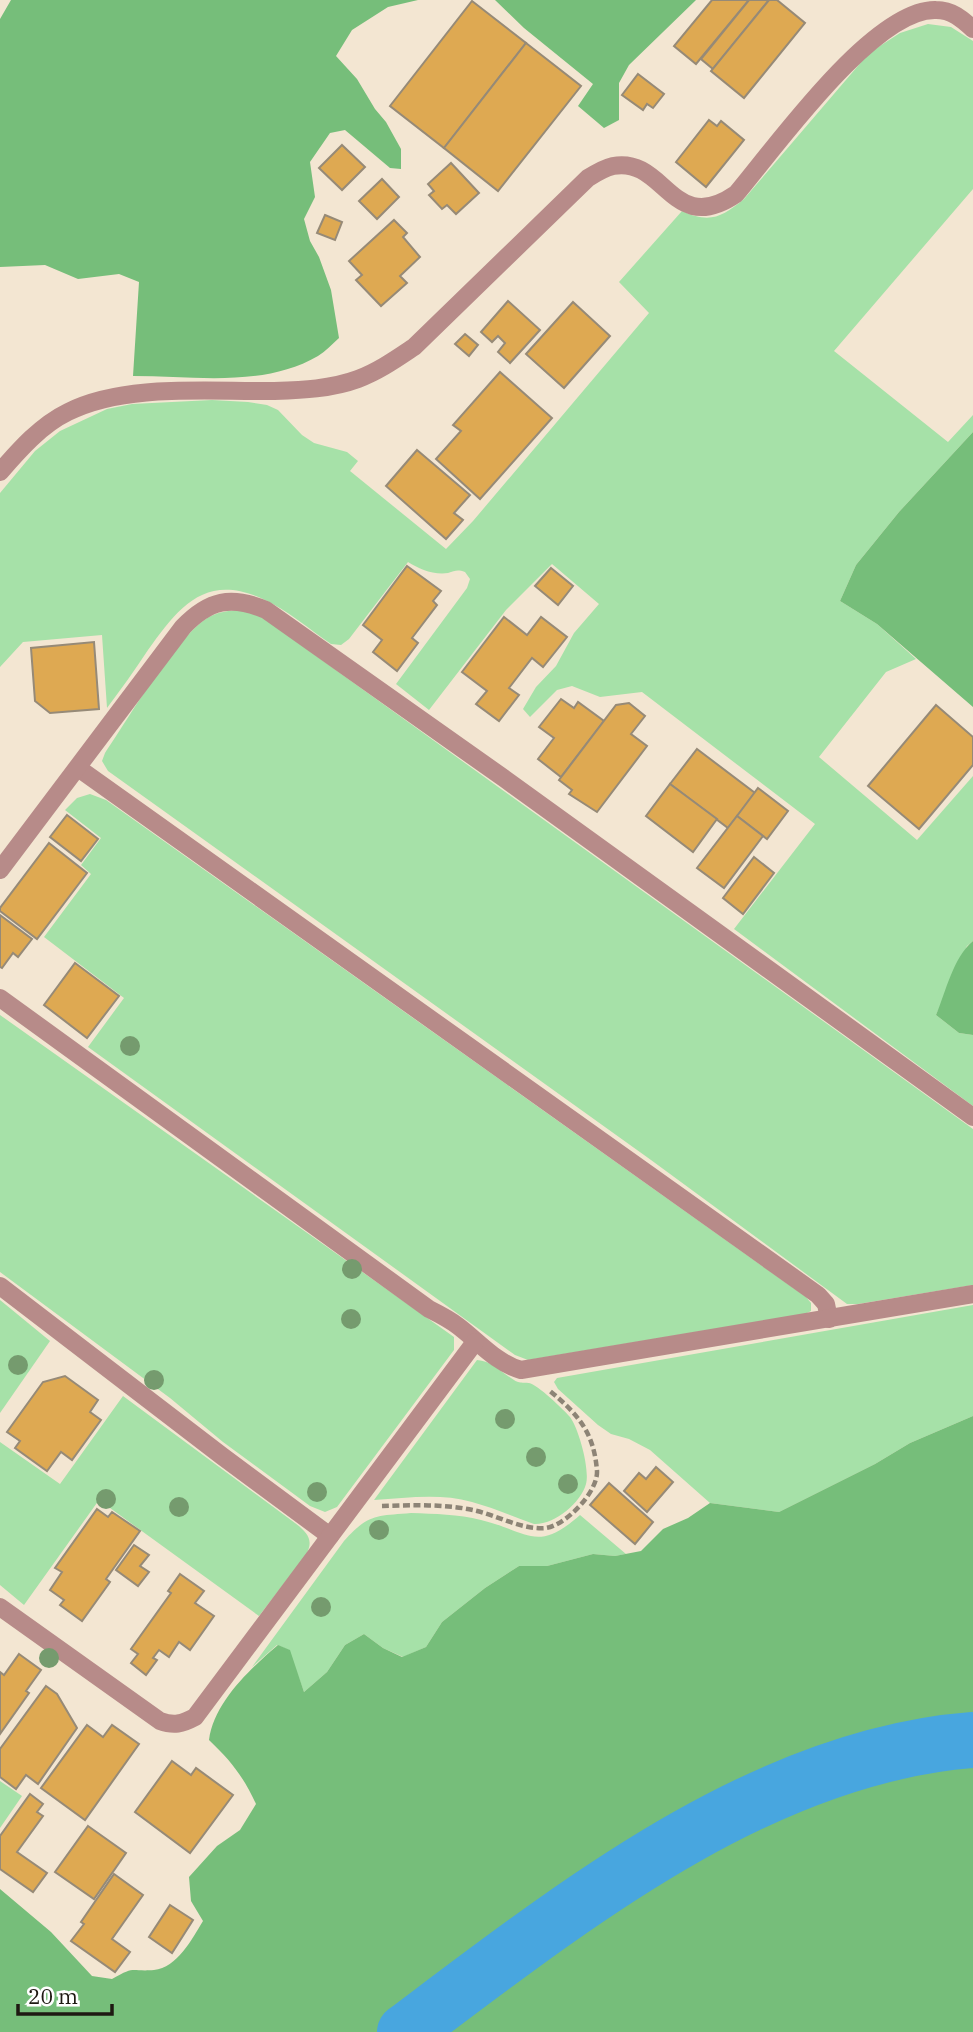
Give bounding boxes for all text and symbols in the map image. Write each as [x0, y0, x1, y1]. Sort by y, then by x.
scale bar [18, 1972, 112, 2016]
text: 20 m [28, 1982, 78, 2010]

